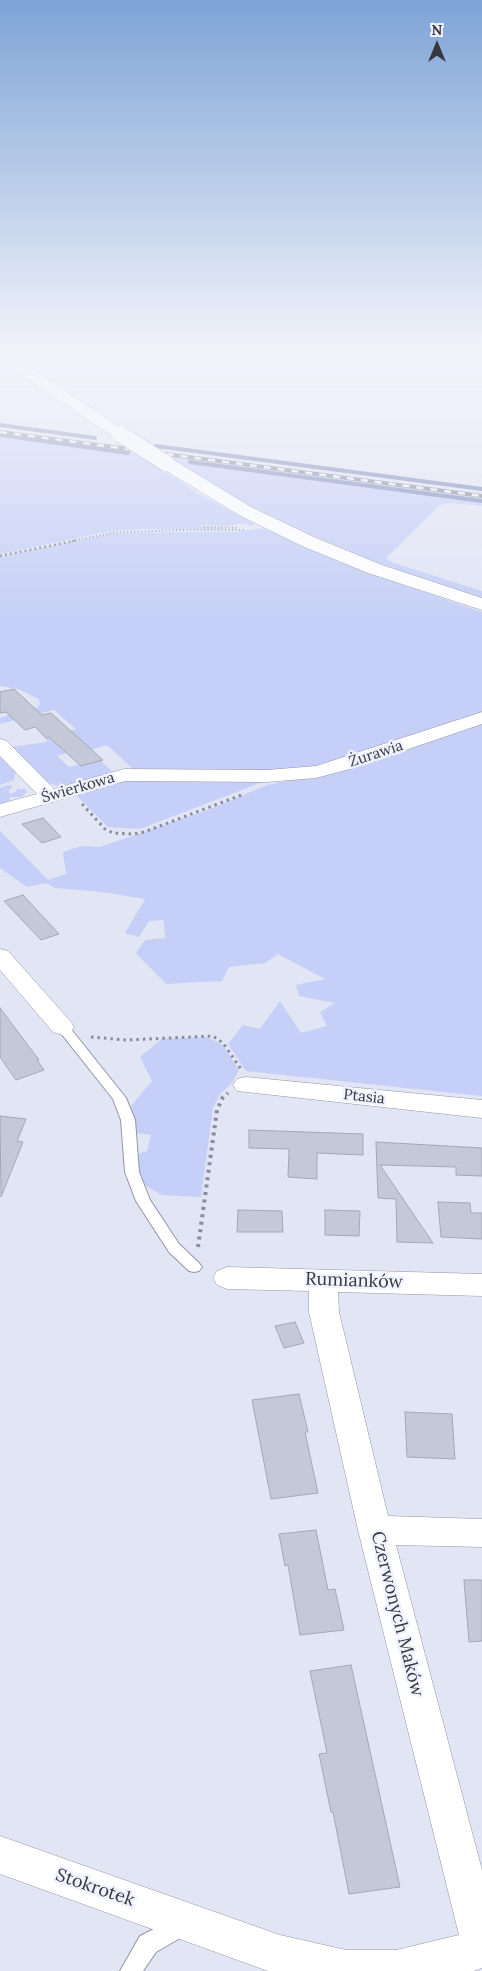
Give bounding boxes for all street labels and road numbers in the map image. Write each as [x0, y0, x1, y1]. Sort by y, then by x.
street label: Żurawia [347, 737, 405, 771]
street label: Świerkowa [39, 769, 117, 807]
street label: Ptasia [342, 1086, 386, 1108]
street label: Rumianków [305, 1269, 403, 1293]
street label: Czerwonych Maków [366, 1529, 428, 1699]
street label: Stokrotek [53, 1864, 137, 1912]

